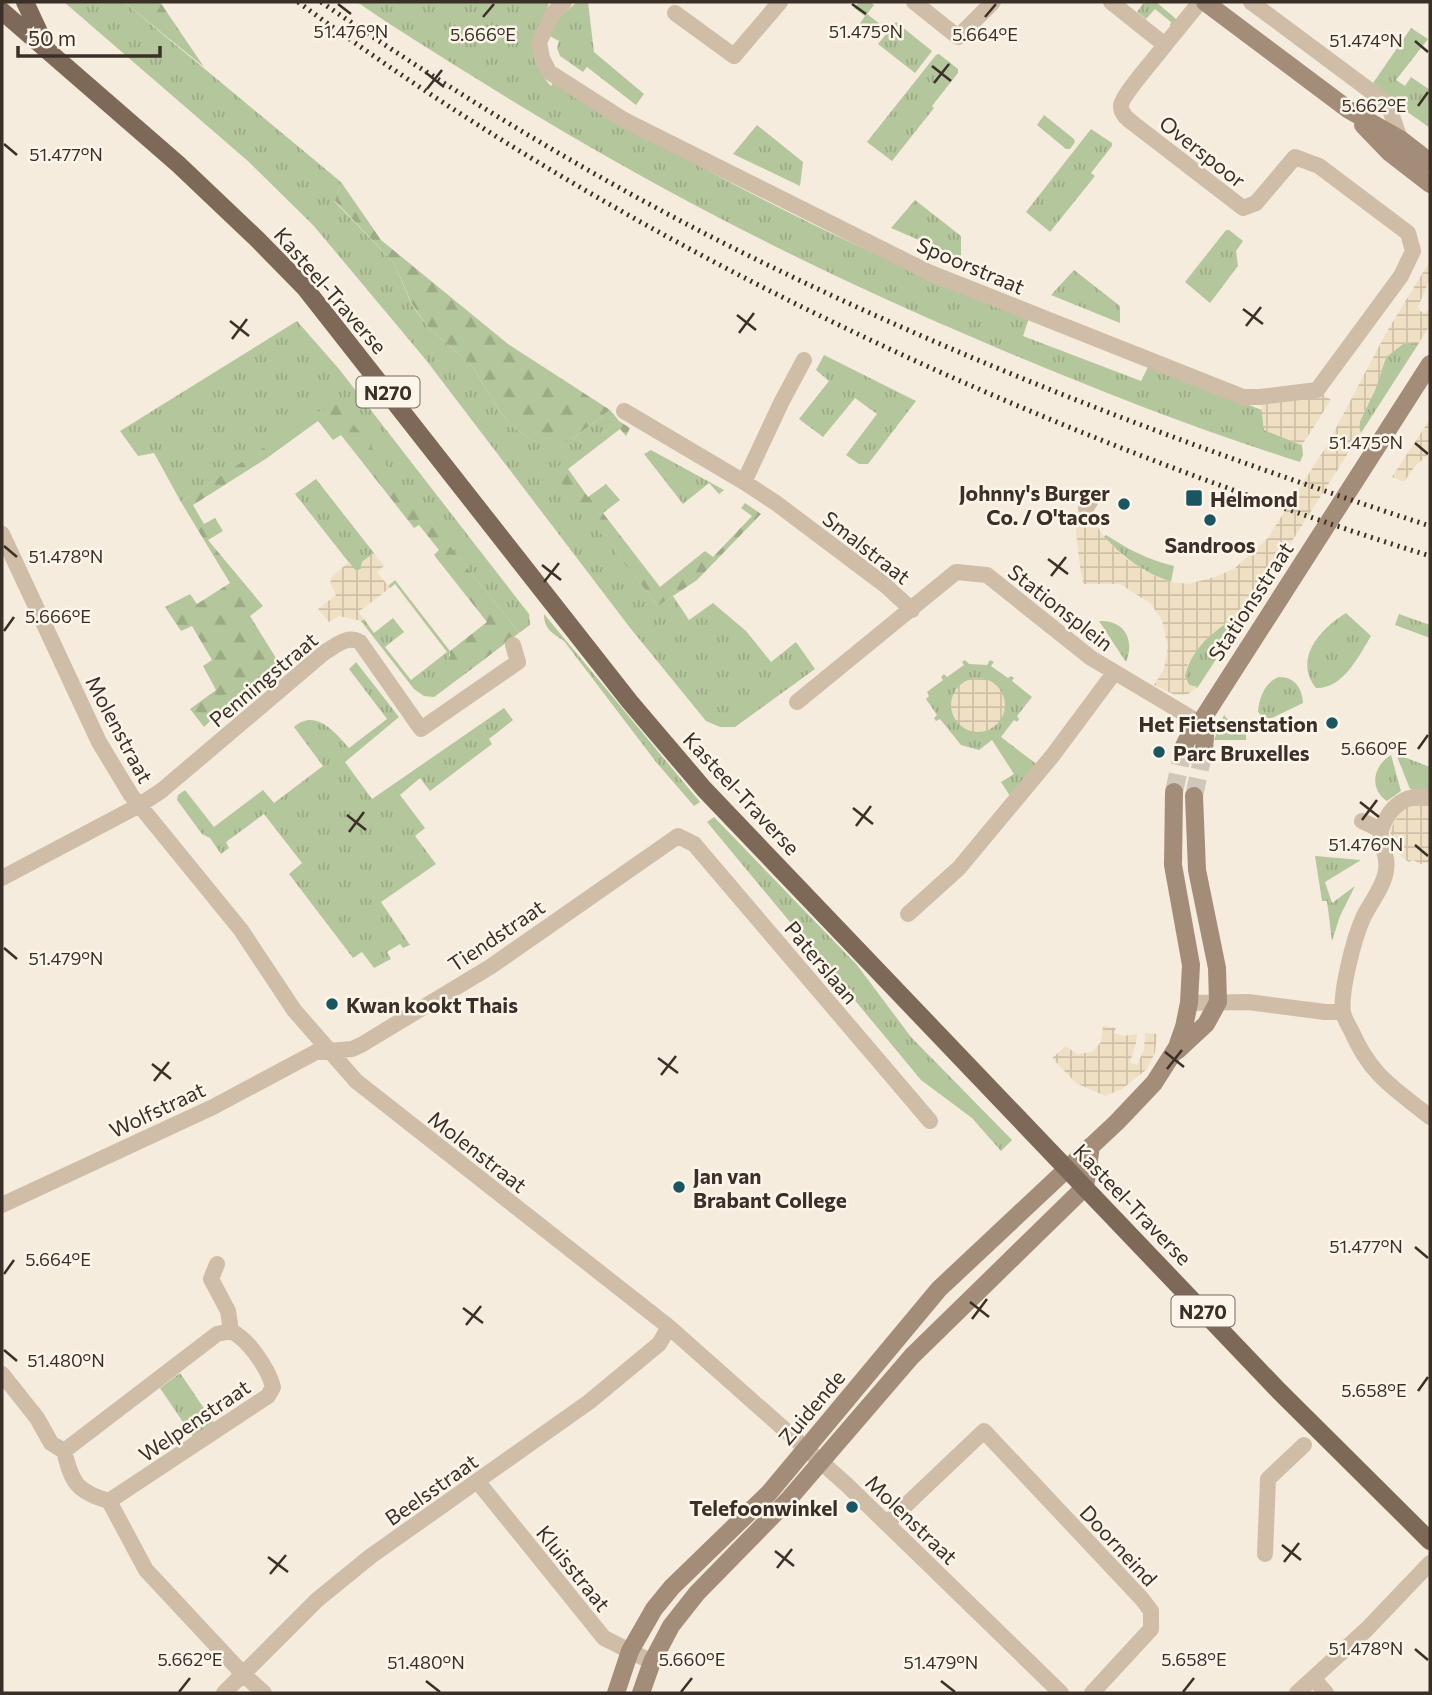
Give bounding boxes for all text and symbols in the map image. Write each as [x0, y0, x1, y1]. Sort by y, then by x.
scale bar [18, 14, 159, 58]
text: 51.476°N [314, 20, 388, 42]
text: 51.475°N [829, 20, 903, 42]
text: 5.666°E [450, 23, 516, 45]
text: 5.664°E [952, 23, 1018, 45]
text: 50 m [28, 25, 76, 50]
text: 51.474°N [1329, 29, 1403, 51]
text: 5.662°E [1341, 94, 1407, 116]
street label: Overspoor [1155, 110, 1251, 192]
text: 51.477°N [29, 143, 103, 165]
street label: Kasteel-Traverse [269, 222, 393, 358]
street label: Spoorstraat [913, 231, 1029, 299]
road number: N270 [356, 376, 420, 408]
text: 51.475°N [1329, 431, 1403, 453]
place label: Johnny's Burger Co. / O'tacos [959, 480, 1110, 529]
place label: Helmond [1210, 486, 1298, 511]
marker: Helmond [1184, 488, 1204, 508]
marker: Johnny's Burger Co. / O'tacos [1116, 496, 1132, 512]
street label: Smalstraat [818, 505, 916, 589]
marker: Sandroos [1202, 512, 1218, 528]
place label: Sandroos [1164, 532, 1256, 557]
street label: Stationsstraat [1202, 537, 1298, 665]
text: 51.478°N [29, 545, 103, 567]
street label: Stationsplein [1004, 558, 1118, 656]
text: 5.666°E [25, 605, 91, 627]
street label: Penningstraat [204, 626, 322, 732]
street label: Molenstraat [81, 671, 159, 787]
place label: Het Fietsenstation [1139, 711, 1318, 736]
marker: Het Fietsenstation [1324, 715, 1340, 731]
street label: Kasteel-Traverse [679, 726, 805, 860]
text: 5.660°E [1341, 737, 1407, 759]
place label: Parc Bruxelles [1173, 740, 1310, 765]
marker: Parc Bruxelles [1151, 744, 1167, 760]
text: 51.476°N [1329, 833, 1403, 855]
street label: Tiendstraat [443, 894, 549, 976]
street label: Paterslaan [780, 915, 864, 1009]
text: 51.479°N [29, 947, 103, 969]
place label: Kwan kookt Thais [346, 992, 518, 1017]
marker: Kwan kookt Thais [324, 996, 340, 1012]
street label: Wolfstraat [105, 1076, 209, 1142]
street label: Molenstraat [424, 1105, 532, 1197]
street label: Kasteel-Traverse [1069, 1138, 1197, 1270]
place label: Jan van Brabant College [693, 1163, 847, 1212]
marker: Jan van Brabant College [671, 1179, 687, 1195]
text: 51.477°N [1329, 1235, 1403, 1257]
text: 5.664°E [25, 1248, 91, 1270]
road number: N270 [1172, 1296, 1234, 1326]
text: 51.480°N [27, 1349, 105, 1371]
street label: Zuidende [773, 1365, 849, 1449]
street label: Welpenstraat [134, 1374, 254, 1466]
text: 5.658°E [1341, 1379, 1407, 1401]
street label: Beelsstraat [380, 1448, 482, 1530]
street label: Molenstraat [861, 1469, 963, 1569]
place label: Telefoonwinkel [689, 1495, 838, 1520]
marker: Telefoonwinkel [844, 1499, 860, 1515]
street label: Doorneind [1075, 1499, 1163, 1591]
street label: Kluisstraat [532, 1520, 616, 1616]
text: 51.478°N [1329, 1637, 1403, 1659]
text: 5.662°E [157, 1648, 223, 1670]
text: 5.660°E [659, 1648, 725, 1670]
text: 5.658°E [1161, 1648, 1227, 1670]
text: 51.480°N [387, 1651, 465, 1673]
text: 51.479°N [904, 1651, 978, 1673]

